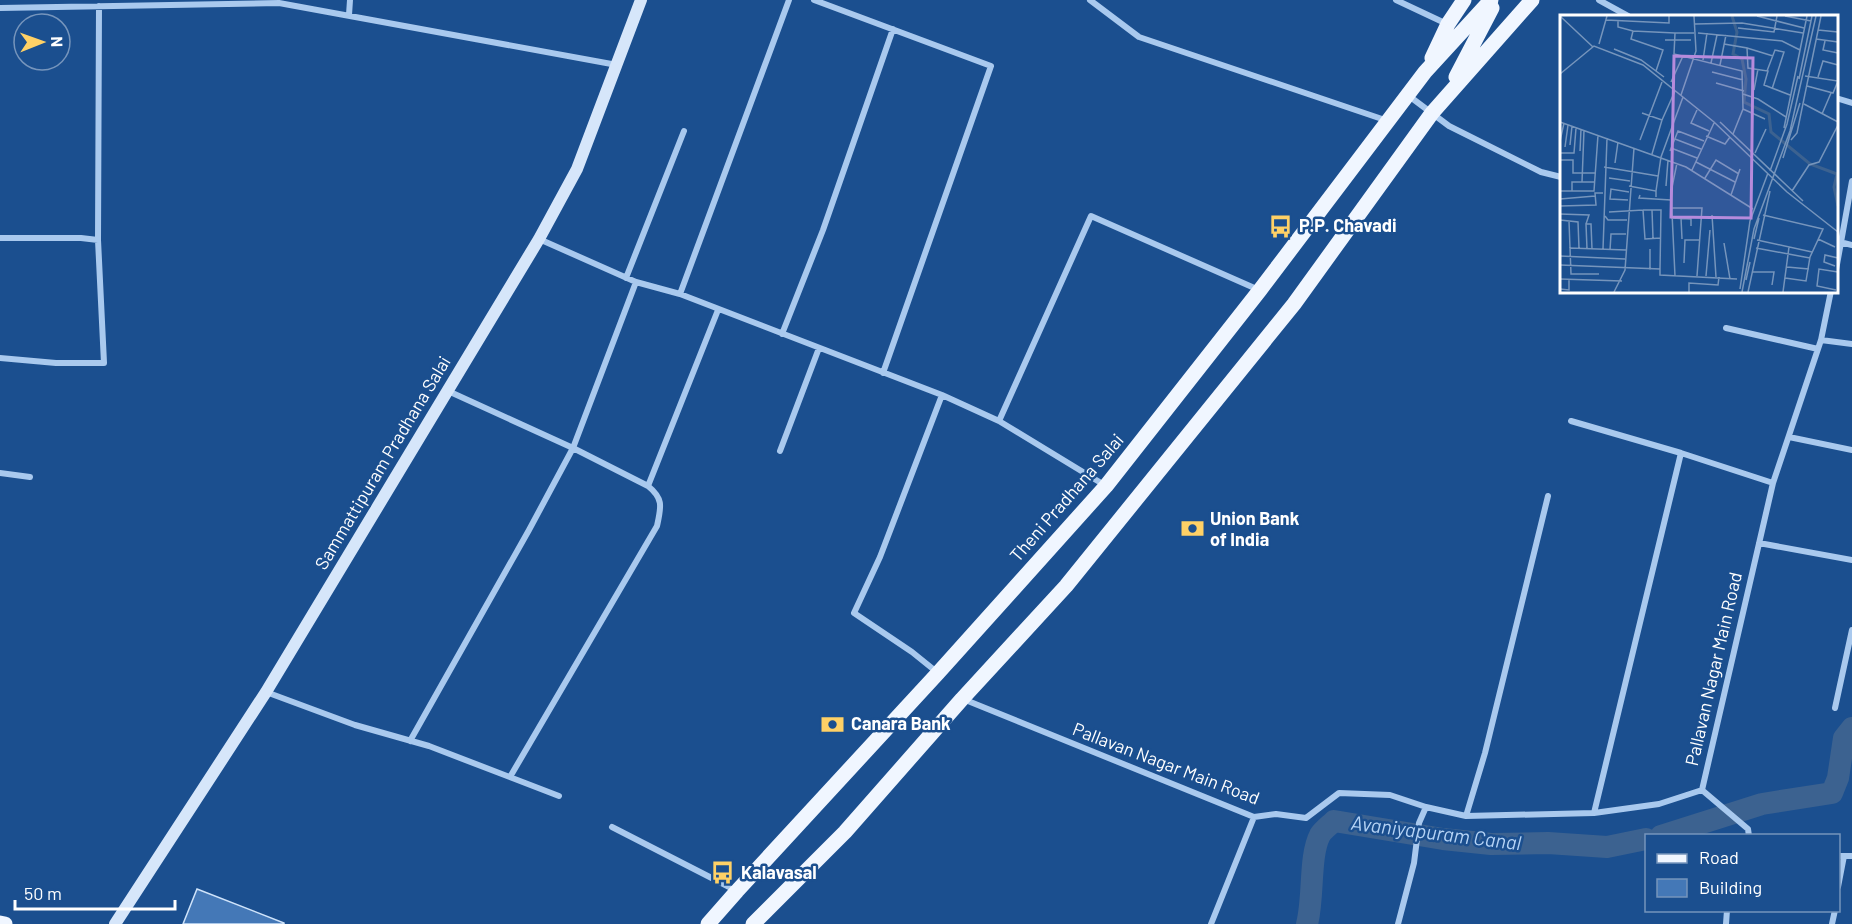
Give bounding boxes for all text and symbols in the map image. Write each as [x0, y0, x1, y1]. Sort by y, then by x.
north arrow [12, 12, 72, 72]
inset map [1560, 15, 1837, 292]
text: N [48, 36, 67, 47]
bus stop icon: P.P. Chavadi [1268, 213, 1294, 239]
place label: P.P. Chavadi [1299, 214, 1397, 236]
street label: Sammattipuram Pradhana Salai [310, 352, 455, 573]
street label: Theni Pradhana Salai [1005, 429, 1128, 566]
place label: Union Bank of India [1210, 507, 1300, 550]
bank icon: Union Bank of India [1179, 516, 1205, 542]
street label: Pallavan Nagar Main Road [1680, 570, 1746, 768]
bank icon: Canara Bank [820, 711, 846, 737]
place label: Canara Bank [851, 712, 951, 734]
street label: Pallavan Nagar Main Road [1070, 717, 1263, 809]
water label: Avaniyapuram Canal [1350, 810, 1523, 854]
legend [1645, 834, 1840, 912]
text: Road [1699, 846, 1739, 868]
bus stop icon: Kalavasal [710, 860, 736, 886]
place label: Kalavasal [741, 861, 817, 883]
scale bar [15, 873, 176, 911]
text: Building [1699, 876, 1762, 898]
text: 50 m [24, 882, 62, 904]

